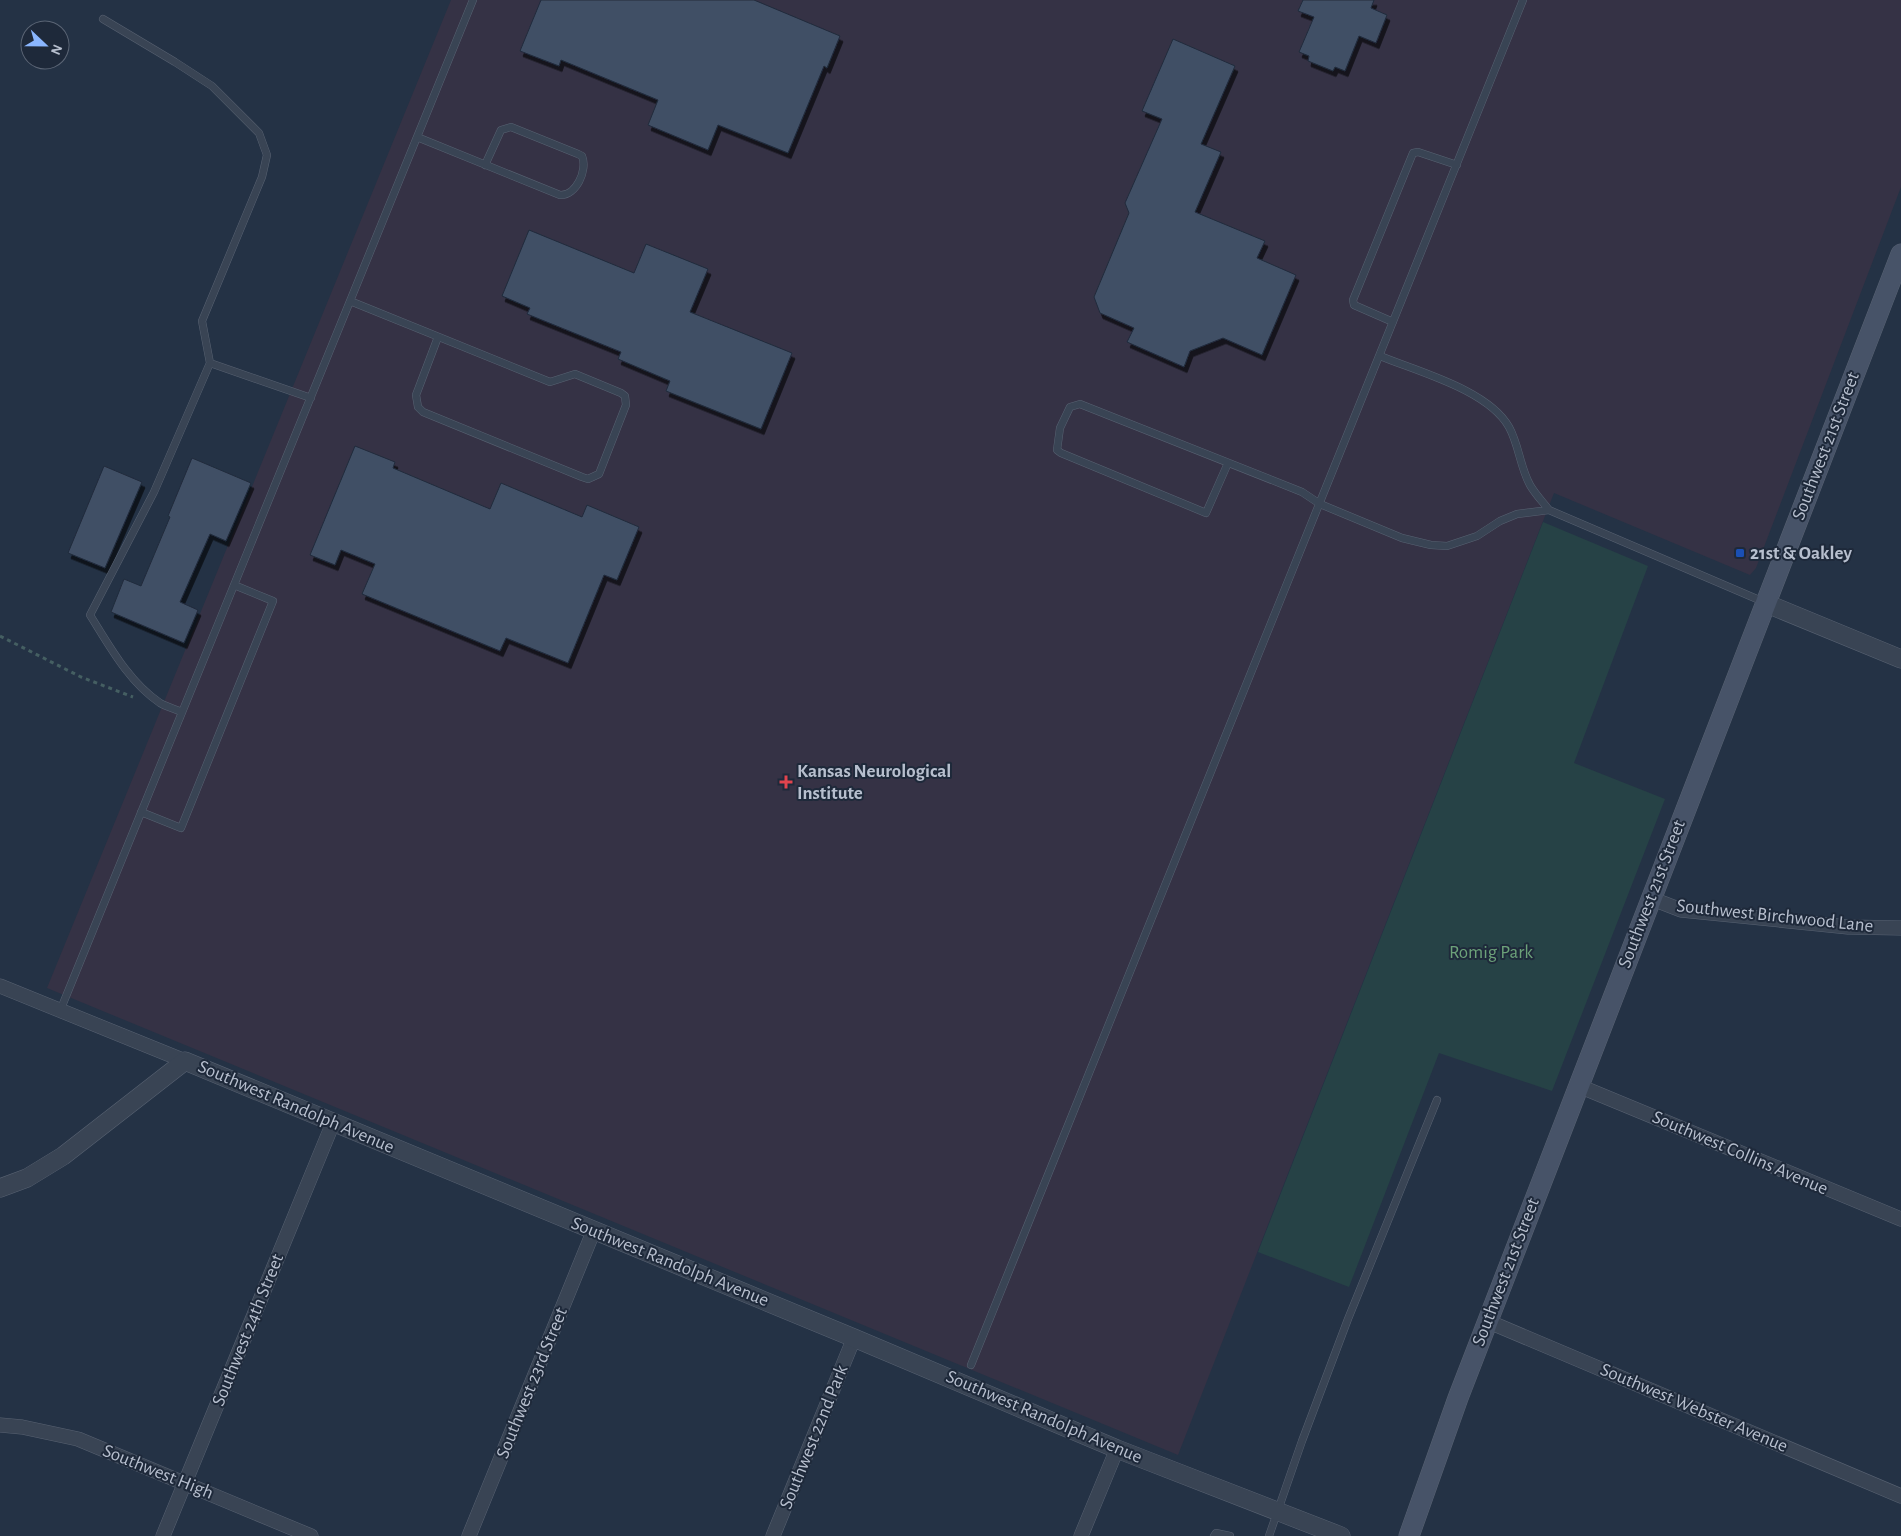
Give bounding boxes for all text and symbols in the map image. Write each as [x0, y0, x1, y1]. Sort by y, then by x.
north arrow [20, 20, 70, 70]
text: N [48, 42, 64, 57]
street label: Southwest 21st Street [1789, 369, 1863, 523]
place label: 21st & Oakley [1750, 544, 1852, 563]
marker: 21st & Oakley [1734, 547, 1746, 559]
place label: Kansas Neurological Institute [797, 762, 951, 803]
marker: Kansas Neurological Institute [779, 775, 793, 789]
street label: Southwest 21st Street [1615, 817, 1689, 971]
street label: Southwest Birchwood Lane [1676, 896, 1874, 936]
park label: Romig Park [1449, 943, 1533, 962]
street label: Southwest Randolph Avenue [195, 1057, 397, 1157]
street label: Southwest Collins Avenue [1649, 1107, 1831, 1199]
street label: Southwest 21st Street [1469, 1195, 1543, 1349]
street label: Southwest Randolph Avenue [569, 1214, 771, 1310]
street label: Southwest 24th Street [209, 1251, 287, 1409]
street label: Southwest 23rd Street [493, 1305, 571, 1461]
street label: Southwest Webster Avenue [1597, 1360, 1791, 1456]
street label: Southwest 22nd Park [776, 1362, 852, 1512]
street label: Southwest Randolph Avenue [943, 1367, 1145, 1467]
street label: Southwest High [100, 1441, 216, 1503]

